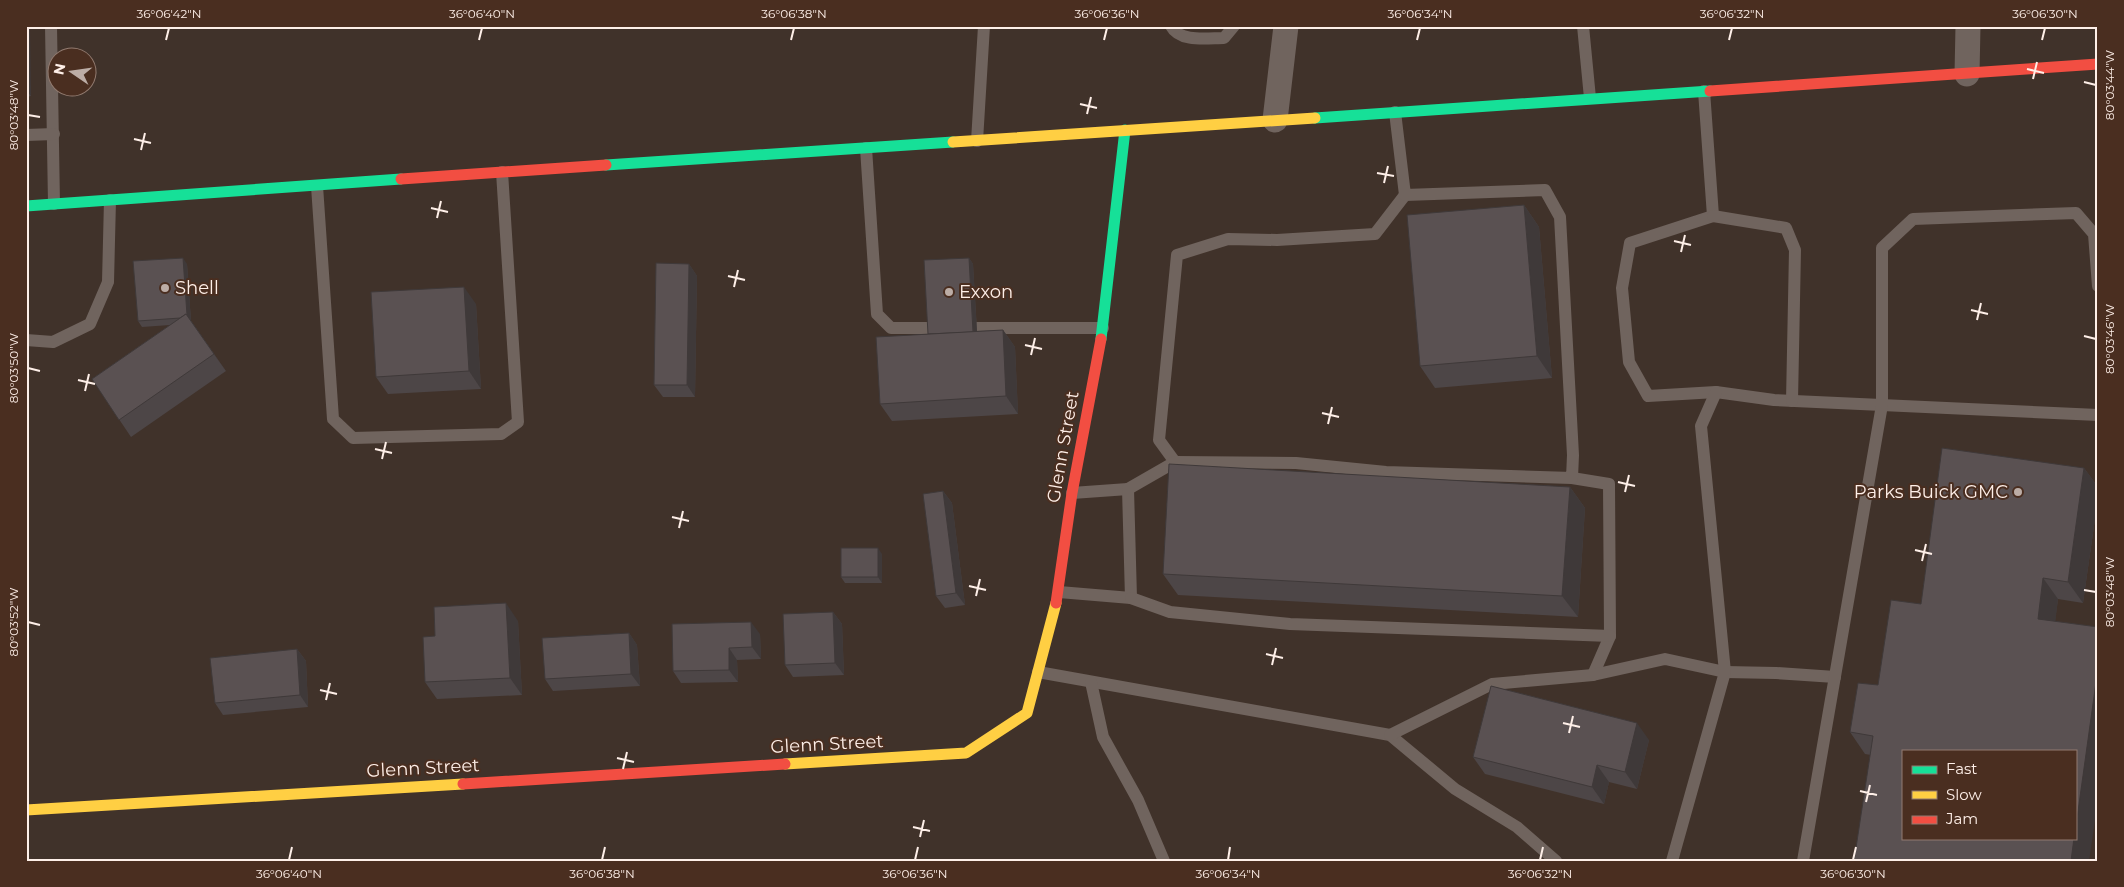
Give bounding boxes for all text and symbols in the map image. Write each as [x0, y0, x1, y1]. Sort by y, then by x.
text: 36°06'42"N [137, 6, 201, 21]
text: 36°06'40"N [449, 6, 515, 21]
text: 36°06'38"N [761, 6, 827, 21]
text: 36°06'36"N [1075, 6, 1139, 21]
text: 36°06'34"N [1387, 6, 1453, 21]
text: 36°06'32"N [1700, 6, 1764, 21]
text: 36°06'30"N [2012, 6, 2078, 21]
north arrow [48, 48, 98, 98]
text: 80°03'44"W [2102, 50, 2117, 120]
text: N [49, 62, 69, 77]
text: 80°03'48"W [6, 80, 21, 150]
place label: Shell [175, 277, 219, 299]
place label: Exxon [959, 281, 1013, 303]
marker: Shell [159, 282, 171, 294]
marker: Exxon [943, 286, 955, 298]
text: 80°03'46"W [2102, 304, 2117, 374]
text: 80°03'50"W [6, 333, 21, 403]
street label: Glenn Street [1042, 389, 1084, 505]
place label: Parks Buick GMC [1854, 481, 2008, 503]
marker: Parks Buick GMC [2012, 486, 2024, 498]
text: 80°03'48"W [2102, 557, 2117, 627]
text: 80°03'52"W [6, 587, 21, 657]
street label: Glenn Street [770, 730, 884, 758]
legend [1902, 750, 2076, 840]
street label: Glenn Street [366, 754, 480, 782]
text: Fast [1946, 759, 1977, 778]
text: Slow [1946, 785, 1982, 804]
text: Jam [1945, 809, 1978, 828]
text: 36°06'40"N [256, 866, 322, 881]
text: 36°06'38"N [569, 866, 635, 881]
text: 36°06'36"N [883, 866, 947, 881]
text: 36°06'34"N [1195, 866, 1261, 881]
text: 36°06'32"N [1508, 866, 1572, 881]
text: 36°06'30"N [1820, 866, 1886, 881]

